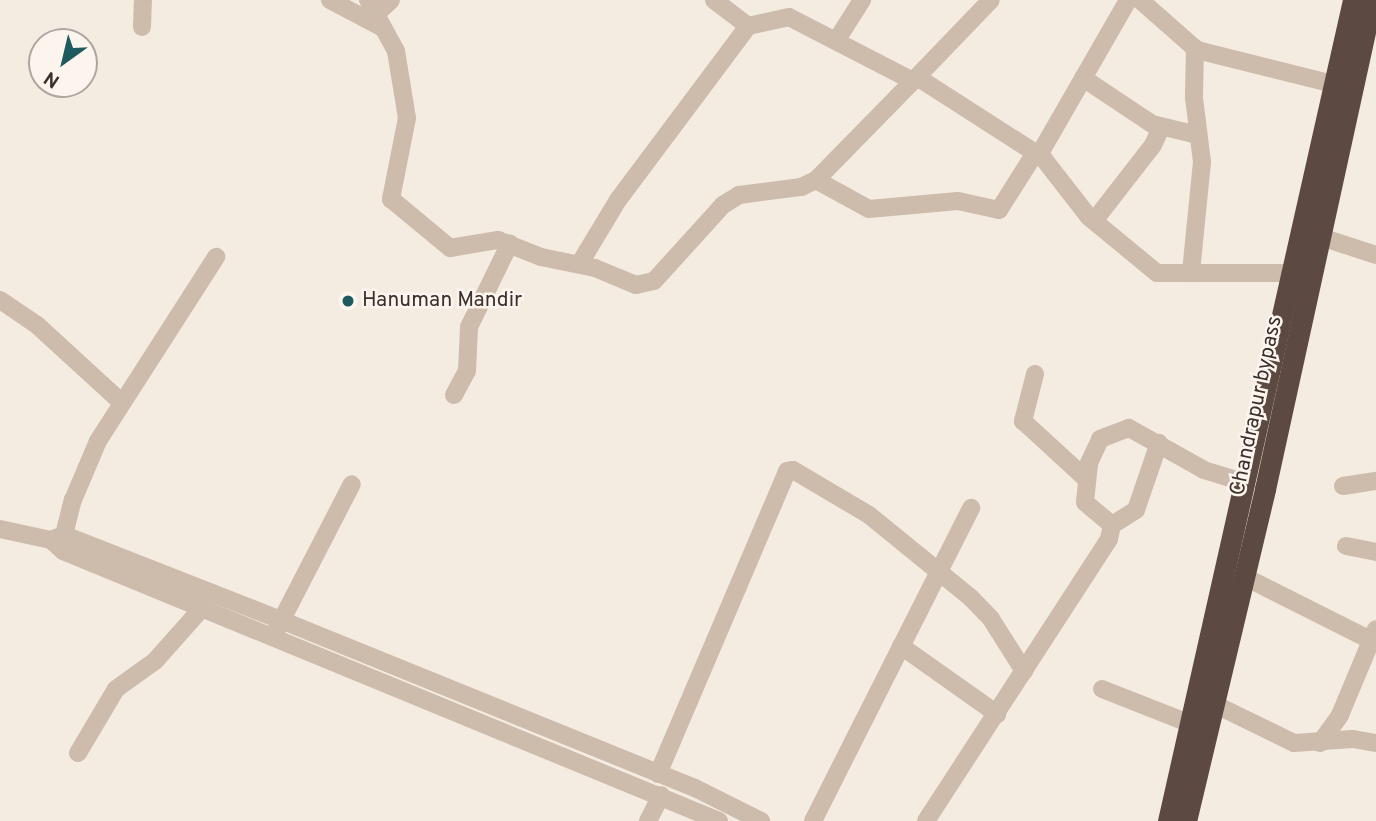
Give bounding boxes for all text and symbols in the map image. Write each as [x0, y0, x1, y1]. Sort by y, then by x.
north arrow [28, 28, 98, 98]
text: N [40, 65, 65, 93]
place label: Hanuman Mandir [362, 288, 522, 314]
marker: Hanuman Mandir [340, 293, 356, 309]
street label: Chandrapur bypass [1226, 314, 1288, 498]

